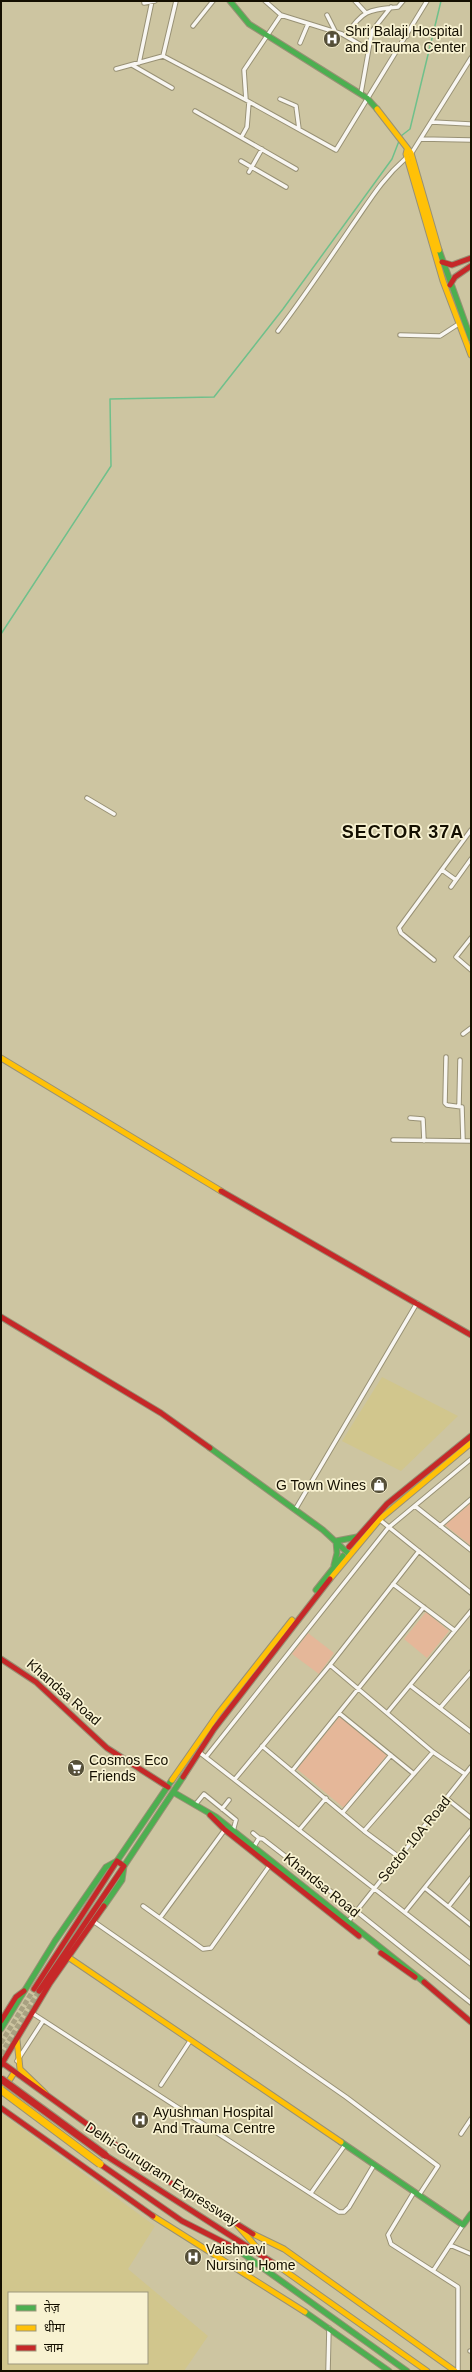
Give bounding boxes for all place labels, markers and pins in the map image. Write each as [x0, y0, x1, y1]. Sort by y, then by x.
place label: Shri Balaji Hospital and Trauma Center [345, 23, 466, 55]
hospital icon: Shri Balaji Hospital and Trauma Center [322, 29, 342, 49]
shop icon: G Town Wines [369, 1475, 389, 1495]
place label: G Town Wines [276, 1477, 366, 1493]
place label: Cosmos Eco Friends [89, 1752, 169, 1784]
supermarket icon: Cosmos Eco Friends [66, 1758, 86, 1778]
place label: Ayushman Hospital And Trauma Centre [153, 2104, 275, 2136]
hospital icon: Ayushman Hospital And Trauma Centre [130, 2110, 150, 2130]
place label: Vaishnavi Nursing Home [206, 2241, 296, 2273]
hospital icon: Vaishnavi Nursing Home [183, 2247, 203, 2267]

